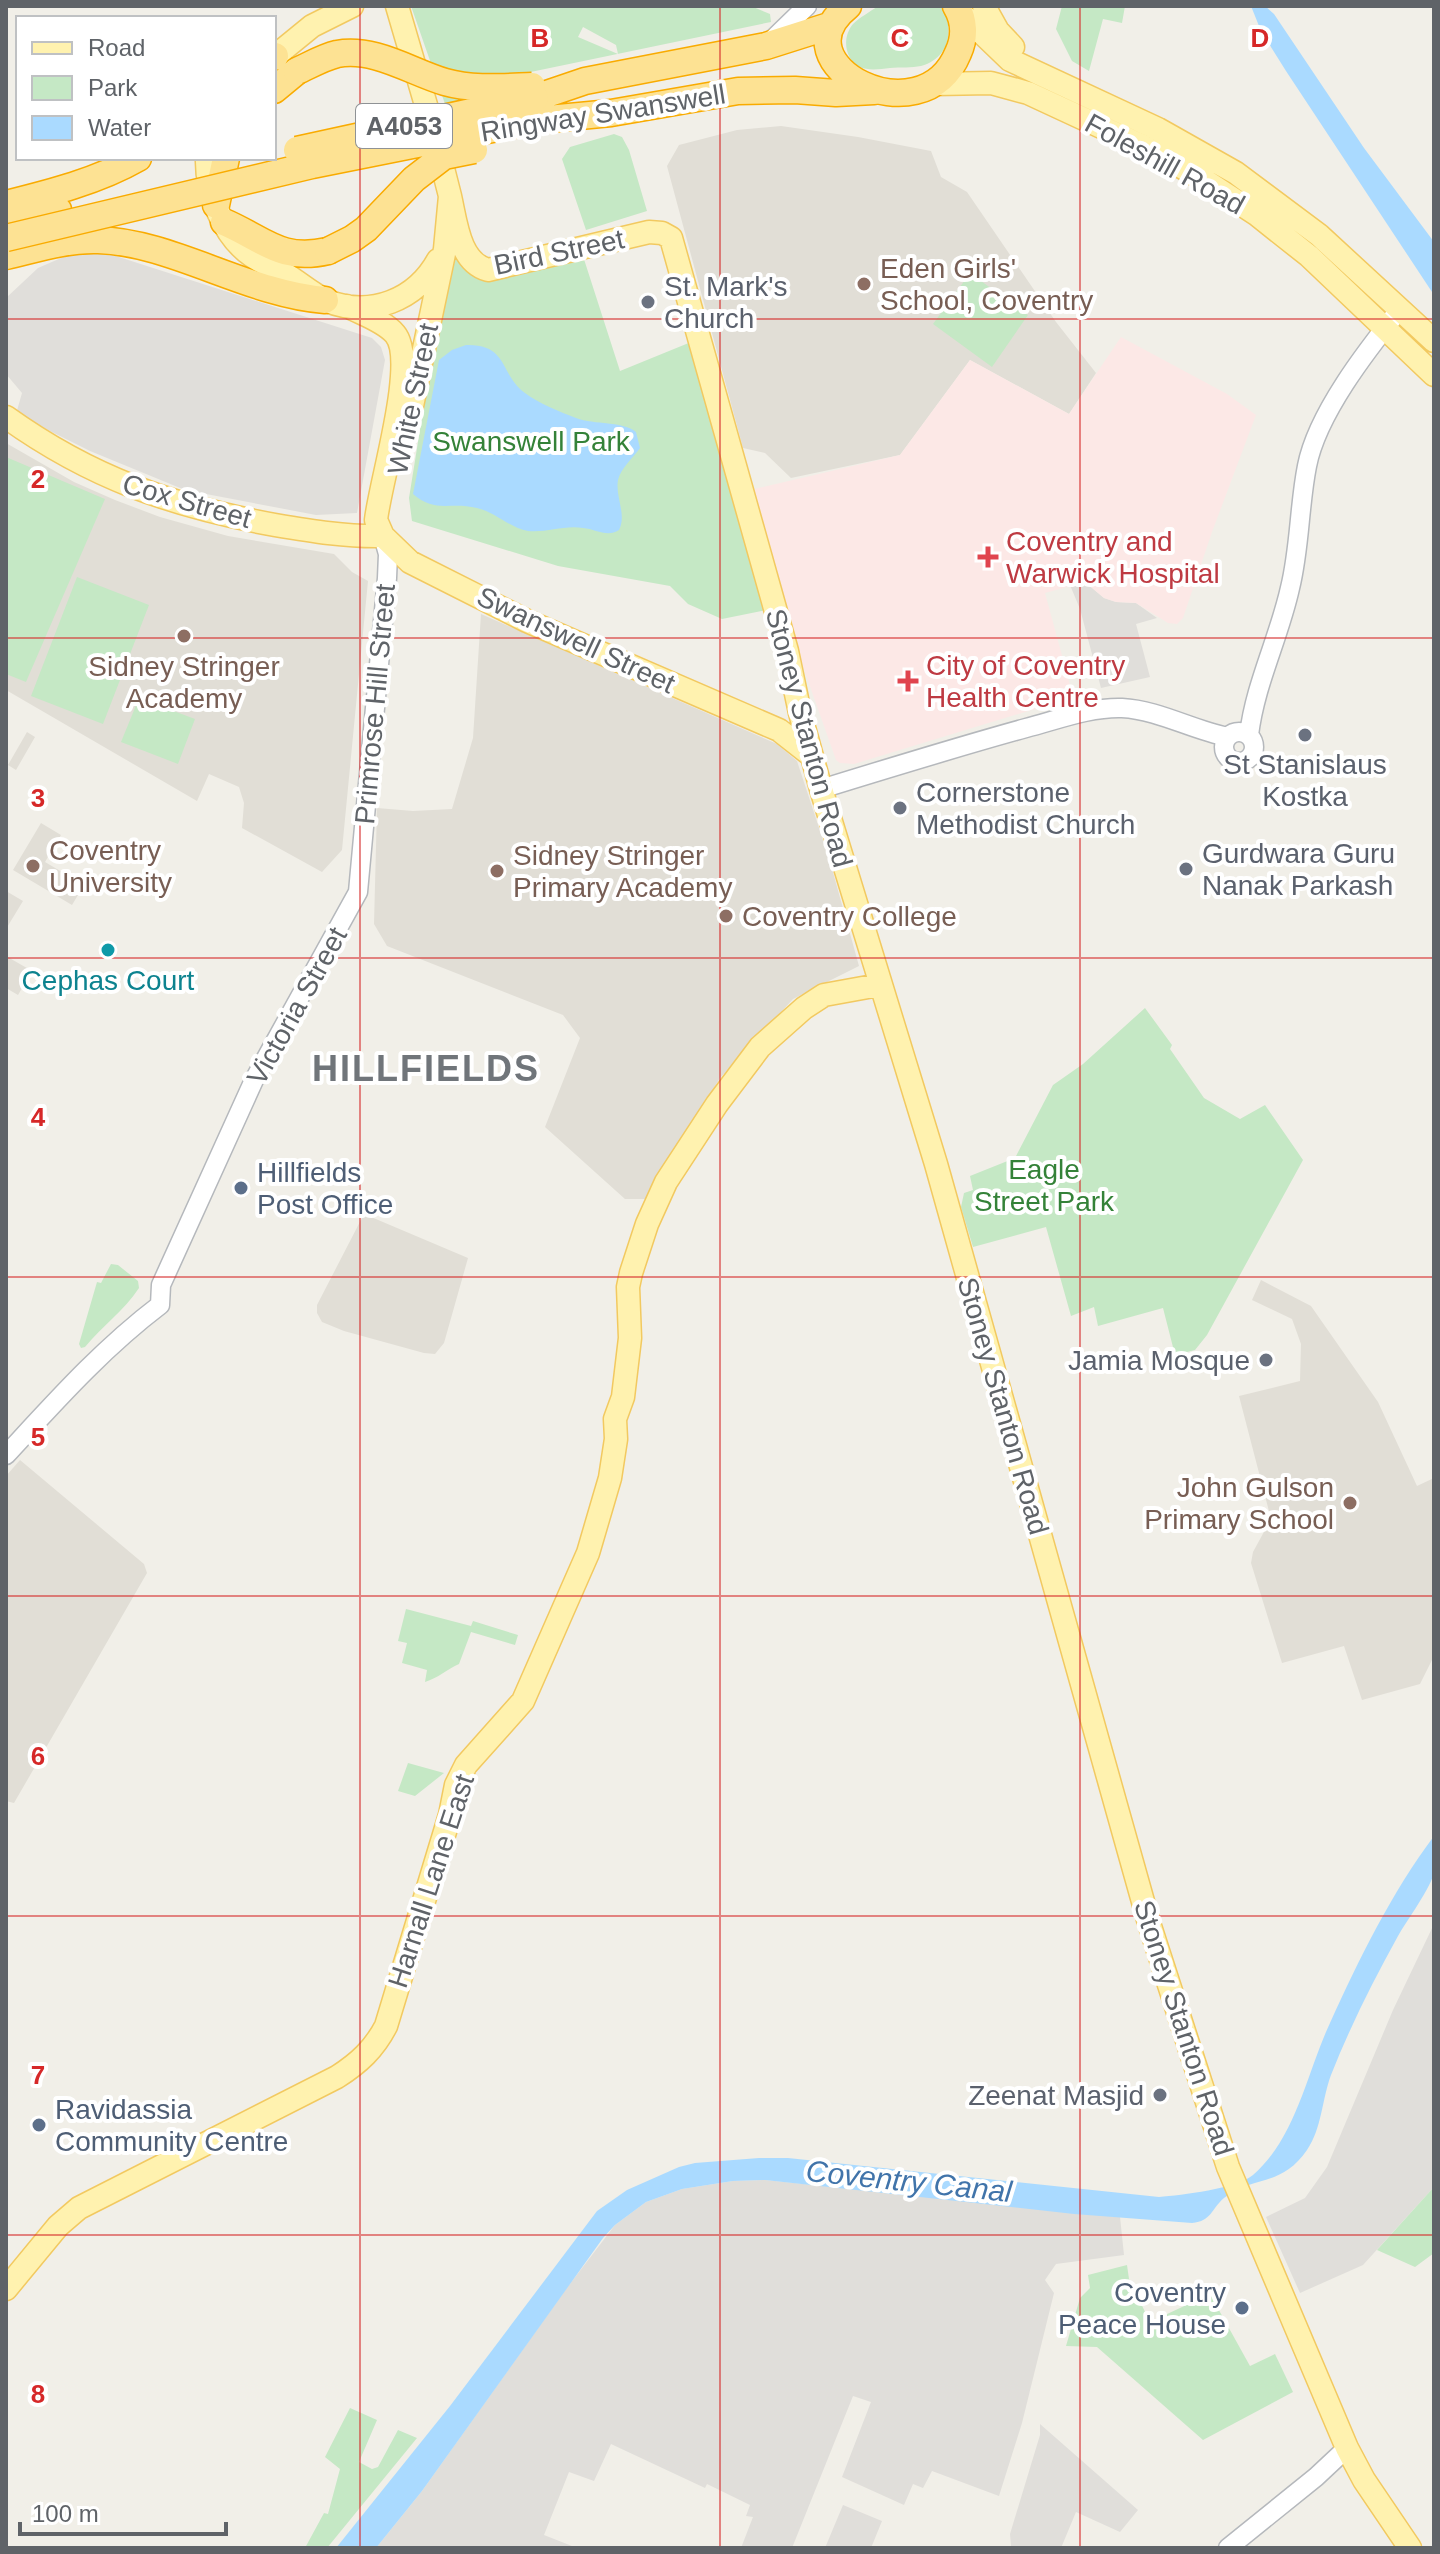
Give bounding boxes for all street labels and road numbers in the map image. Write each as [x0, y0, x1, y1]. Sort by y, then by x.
street label: Ringway Swanswell [478, 78, 728, 148]
road number: A4053 [356, 104, 452, 148]
street label: Foleshill Road [1080, 107, 1250, 221]
street label: Bird Street [491, 223, 627, 281]
street label: White Street [382, 320, 444, 478]
street label: Cox Street [119, 468, 255, 534]
street label: Swanswell Street [472, 581, 680, 700]
street label: Primrose Hill Street [349, 582, 401, 825]
street label: Stoney Stanton Road [760, 605, 858, 871]
street label: Victoria Street [241, 922, 353, 1090]
street label: Stoney Stanton Road [951, 1274, 1055, 1538]
street label: Harnall Lane East [382, 1770, 480, 1992]
street label: Stoney Stanton Road [1128, 1897, 1240, 2159]

